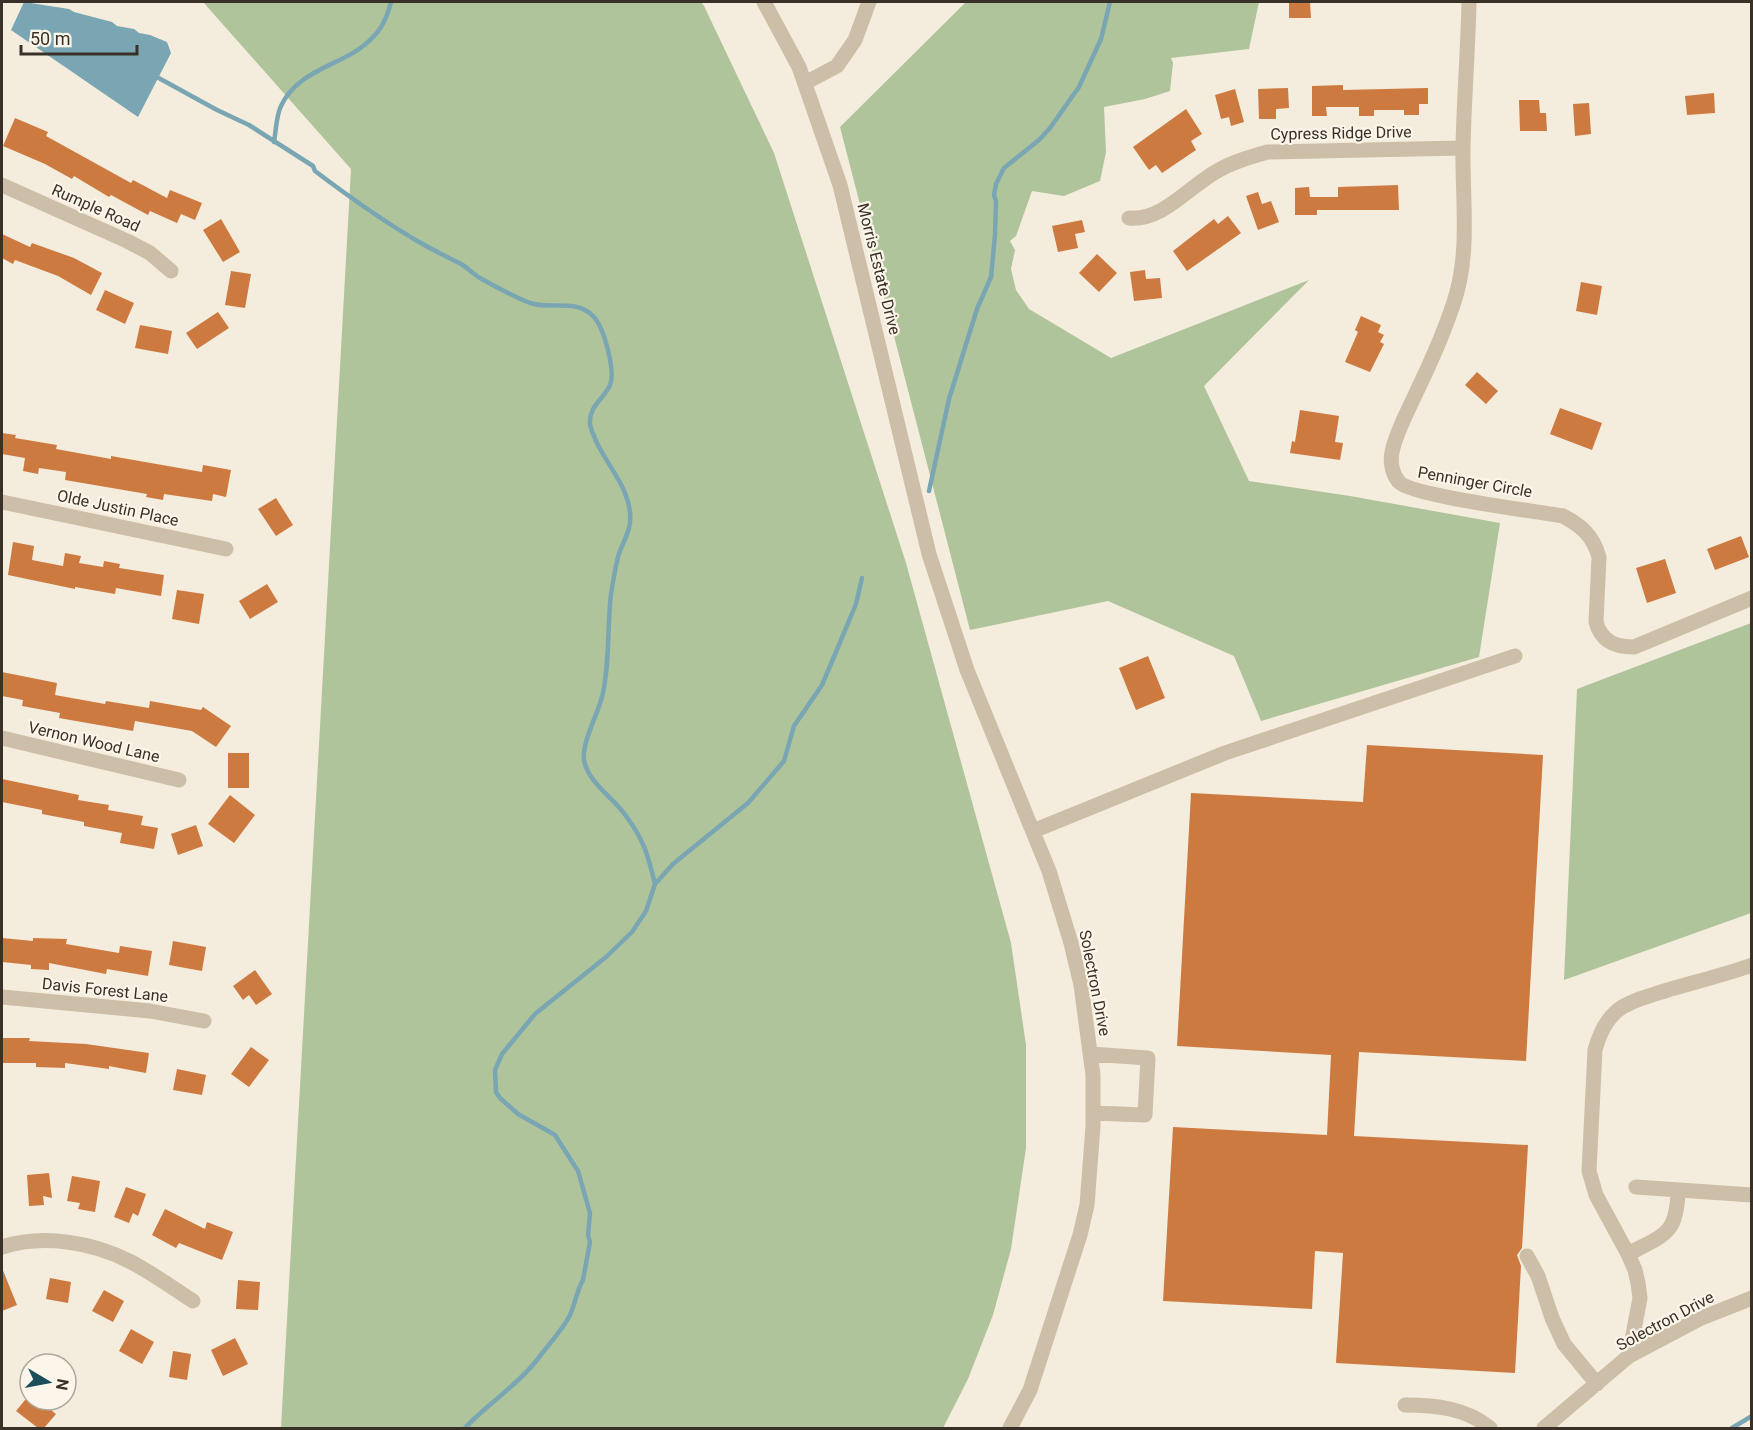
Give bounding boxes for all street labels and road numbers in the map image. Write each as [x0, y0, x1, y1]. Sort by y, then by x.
street label: Cypress Ridge Drive [1270, 122, 1412, 144]
street label: Rumple Road [49, 180, 143, 236]
street label: Morris Estate Drive [853, 201, 905, 337]
street label: Penninger Circle [1416, 463, 1534, 501]
street label: Olde Justin Place [55, 486, 181, 530]
street label: Vernon Wood Lane [26, 718, 162, 766]
street label: Solectron Drive [1075, 928, 1115, 1038]
street label: Davis Forest Lane [41, 974, 169, 1006]
street label: Solectron Drive [1613, 1287, 1717, 1355]

